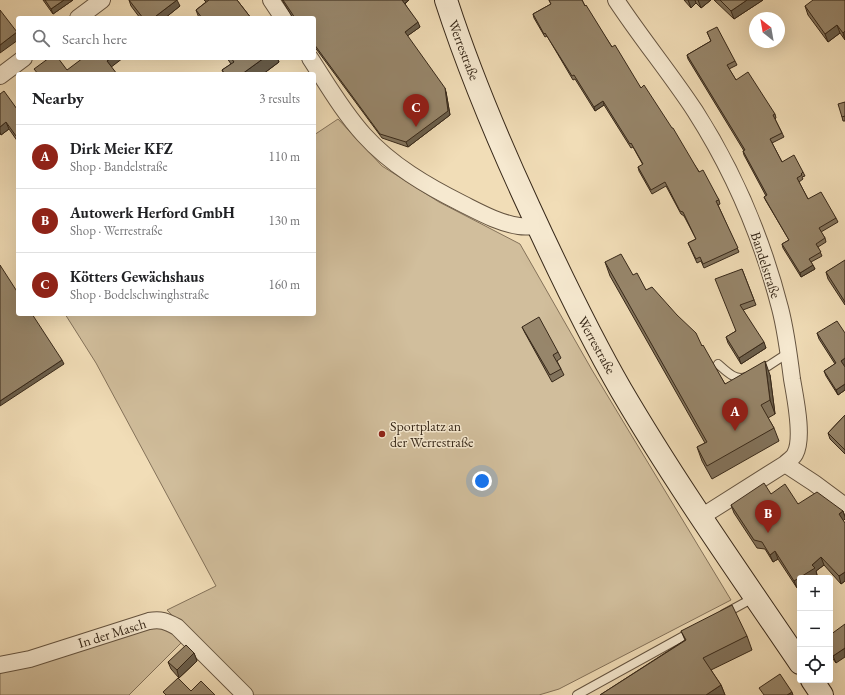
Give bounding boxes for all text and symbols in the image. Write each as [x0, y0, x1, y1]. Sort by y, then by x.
north arrow [749, 12, 785, 48]
search box [16, 16, 316, 60]
street label: Werrestraße [444, 17, 484, 83]
icon: search [30, 27, 52, 49]
text: Search here [62, 29, 127, 48]
text: Nearby [32, 87, 84, 109]
text: 3 results [259, 90, 300, 107]
pin: C [403, 94, 429, 127]
text: Dirk Meier KFZ [70, 139, 173, 158]
text: A [40, 148, 50, 165]
text: 110 m [269, 148, 300, 165]
text: Shop · Bandelstraße [70, 158, 168, 175]
text: Autowerk Herford GmbH [70, 203, 235, 222]
text: B [41, 212, 49, 229]
text: 130 m [269, 212, 300, 229]
text: Shop · Werrestraße [70, 222, 163, 239]
street label: Bandelstraße [747, 230, 785, 301]
text: Kötters Gewächshaus [70, 267, 204, 286]
text: C [40, 276, 50, 293]
text: 160 m [269, 276, 300, 293]
text: Shop · Bodelschwinghstraße [70, 286, 209, 303]
street label: Werrestraße [574, 313, 620, 378]
pin: A [722, 398, 748, 431]
place label: Sportplatz an der Werrestraße [390, 417, 474, 451]
marker: Sportplatz an der Werrestraße [377, 429, 387, 439]
your location [472, 471, 492, 491]
pin: B [755, 500, 781, 533]
map controls [797, 575, 833, 683]
button: + [797, 575, 833, 611]
button: − [797, 611, 833, 647]
street label: In der Masch [76, 614, 148, 652]
button: locate [797, 647, 833, 683]

